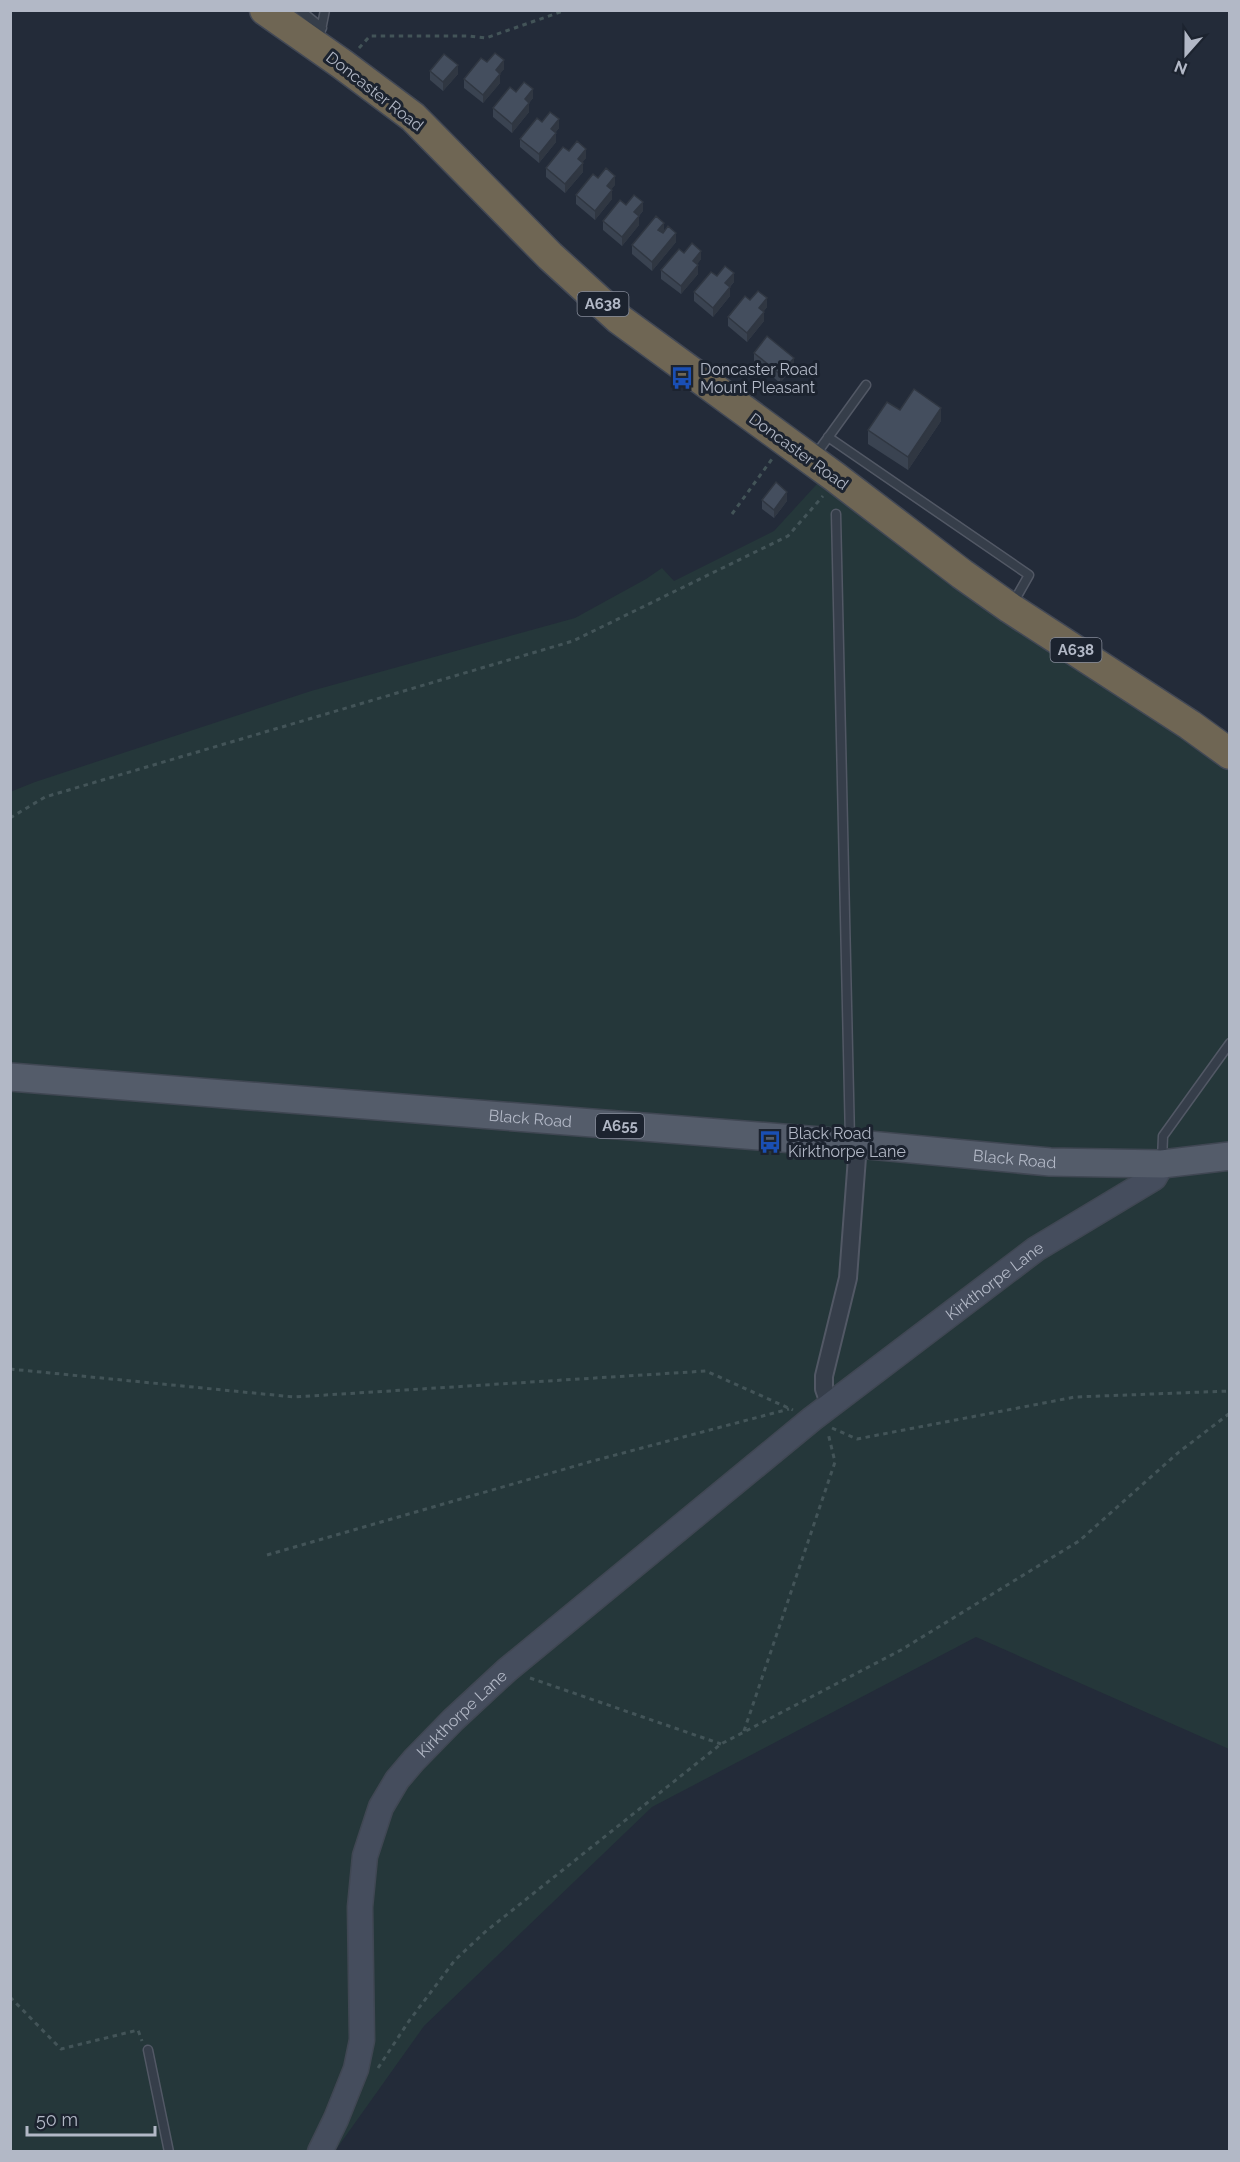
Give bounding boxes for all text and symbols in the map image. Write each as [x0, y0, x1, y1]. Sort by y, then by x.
north arrow [1156, 24, 1216, 84]
street label: Doncaster Road [322, 48, 427, 135]
text: N [1172, 56, 1190, 79]
road number: A638 [578, 292, 628, 316]
place label: Doncaster Road Mount Pleasant [700, 360, 818, 397]
bus stop icon: Doncaster Road Mount Pleasant [669, 365, 695, 391]
street label: Doncaster Road [745, 409, 852, 494]
road number: A638 [1050, 638, 1102, 662]
street label: Black Road [488, 1106, 573, 1131]
road number: A655 [596, 1114, 644, 1138]
place label: Black Road Kirkthorpe Lane [788, 1124, 906, 1161]
bus stop icon: Black Road Kirkthorpe Lane [757, 1129, 783, 1155]
street label: Black Road [972, 1146, 1056, 1172]
street label: Kirkthorpe Lane [942, 1238, 1047, 1324]
street label: Kirkthorpe Lane [413, 1666, 511, 1762]
scale bar [27, 2099, 154, 2137]
text: 50 m [36, 2109, 78, 2130]

